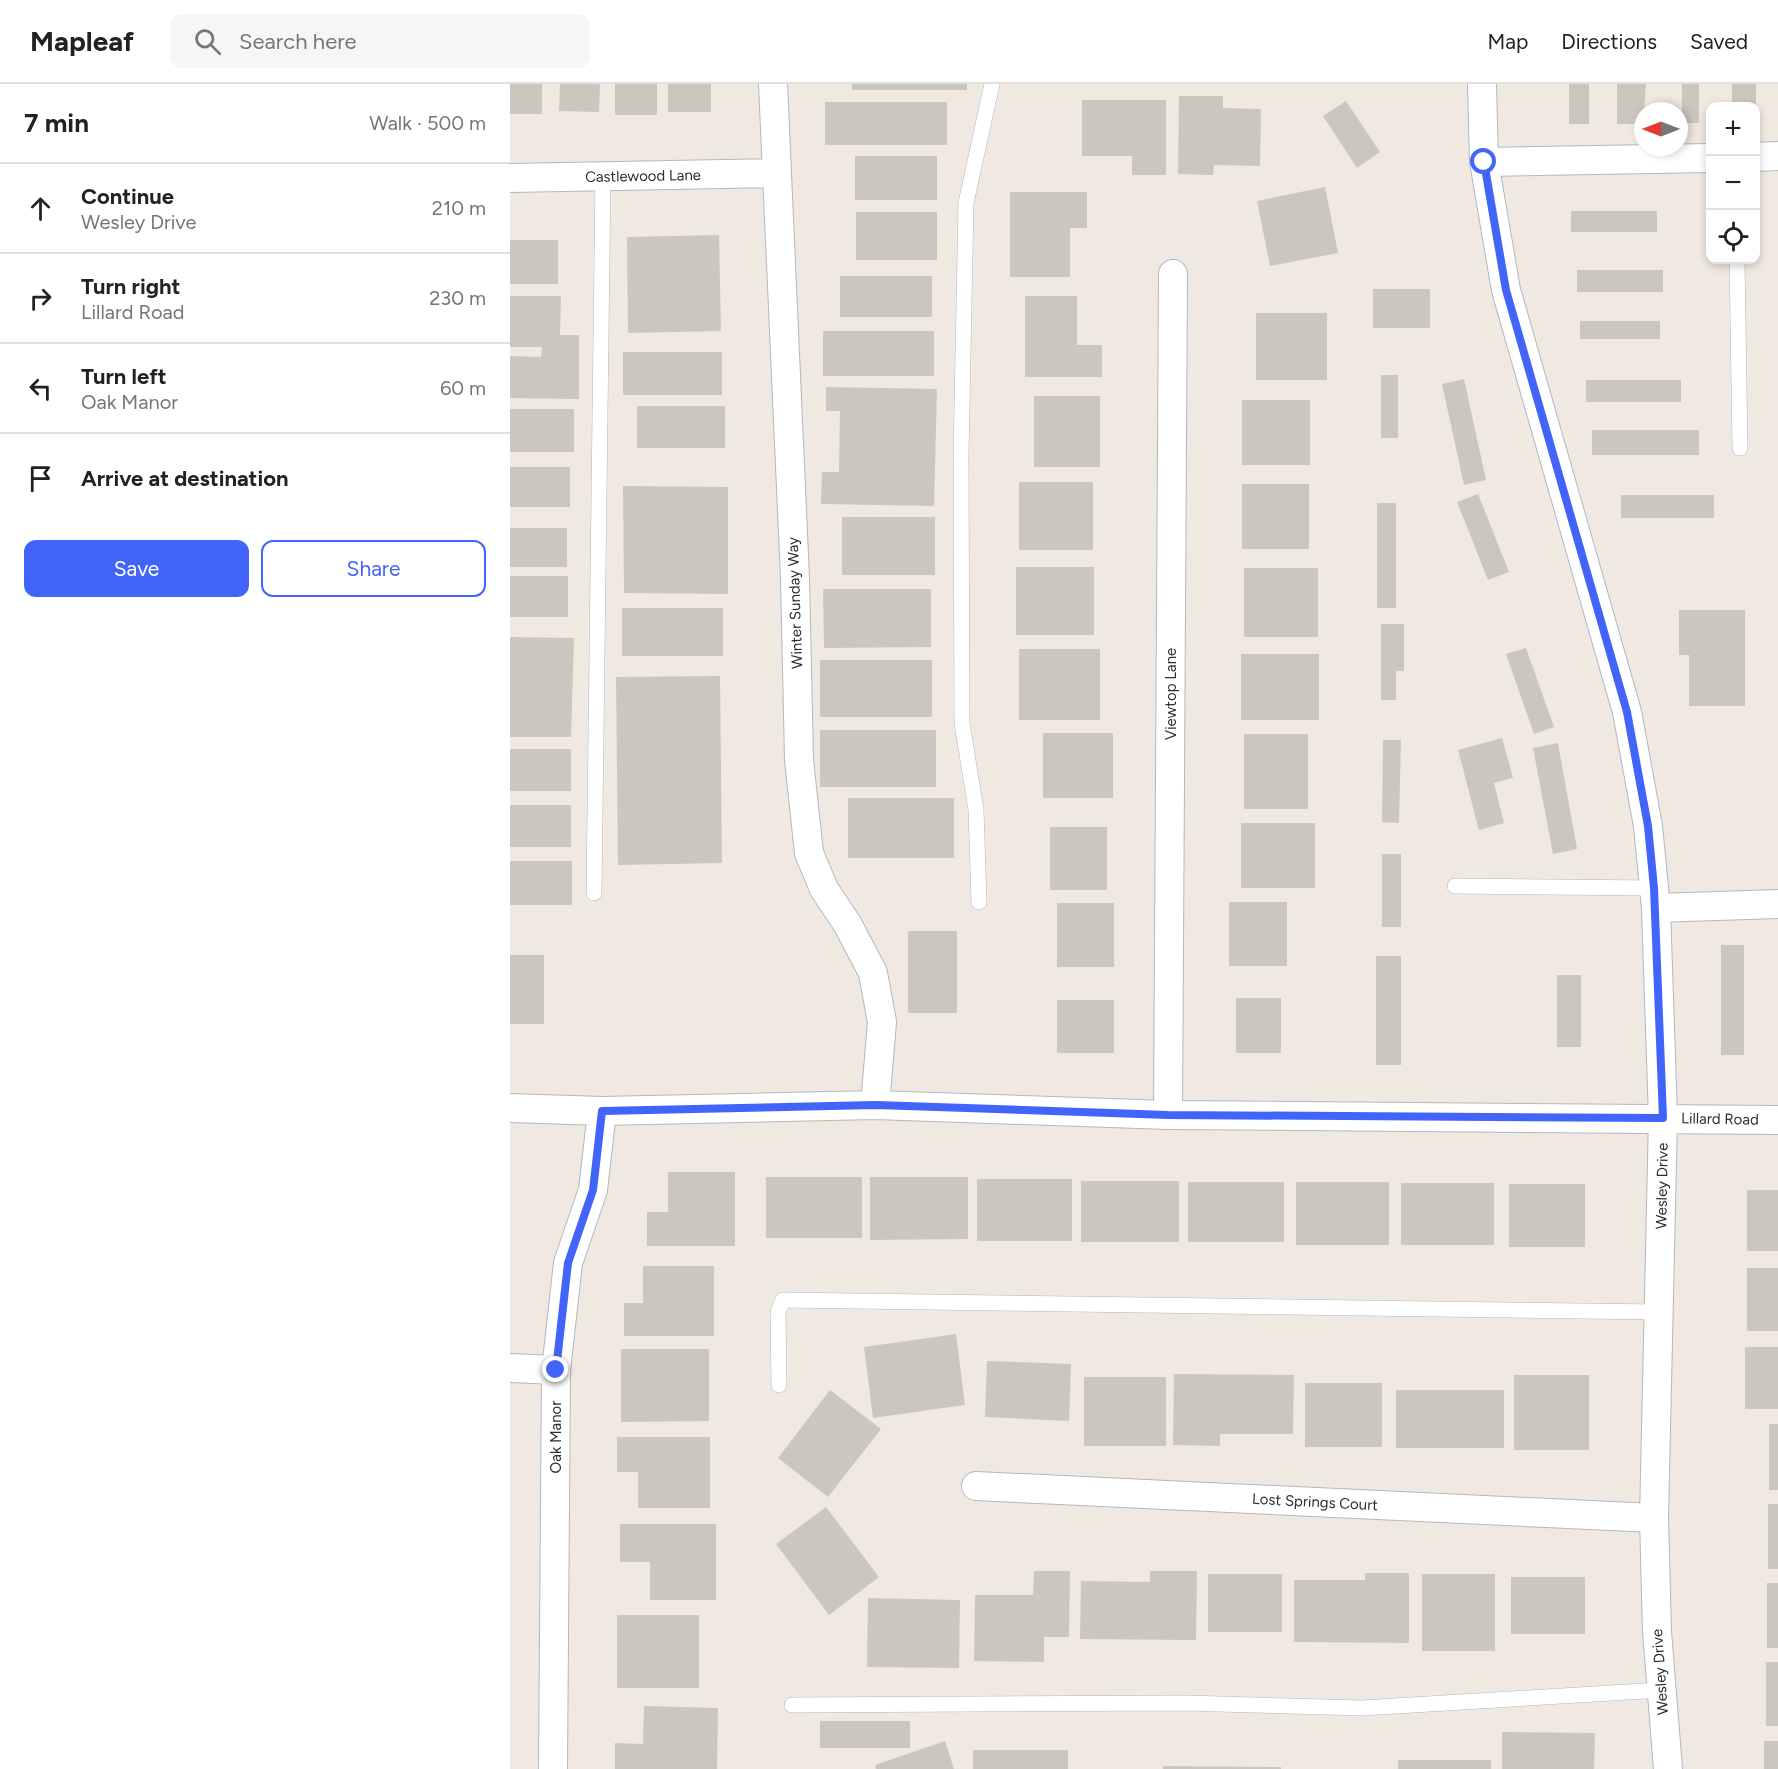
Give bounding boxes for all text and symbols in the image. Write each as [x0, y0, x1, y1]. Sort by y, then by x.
search box [170, 14, 590, 68]
text: Mapleaf [30, 24, 134, 58]
icon: search [191, 25, 224, 58]
text: Search here [239, 28, 357, 55]
text: Map [1487, 29, 1528, 54]
text: Directions [1561, 29, 1657, 54]
text: Saved [1690, 29, 1748, 54]
north arrow [1634, 102, 1688, 156]
map controls [1706, 102, 1760, 264]
button: + [1706, 102, 1760, 156]
text: 7 min [24, 107, 89, 139]
text: Walk · 500 m [369, 111, 486, 135]
route start [1470, 148, 1496, 174]
button: − [1706, 156, 1760, 210]
street label: Castlewood Lane [585, 166, 701, 186]
text: Continue [81, 183, 174, 210]
icon: ahead [24, 192, 57, 225]
text: 210 m [432, 196, 486, 220]
text: Wesley Drive [81, 210, 196, 234]
button: locate [1706, 210, 1760, 264]
text: Turn right [81, 273, 180, 300]
icon: right [24, 282, 57, 315]
text: 230 m [429, 286, 486, 310]
text: Lillard Road [81, 300, 185, 324]
text: Turn left [81, 363, 167, 390]
icon: left [24, 372, 57, 405]
text: 60 m [440, 376, 486, 400]
text: Oak Manor [81, 390, 178, 414]
icon: arrive [24, 462, 57, 495]
text: Arrive at destination [81, 465, 289, 492]
street label: Winter Sunday Way [784, 537, 806, 669]
button: Save [24, 540, 249, 597]
button: Share [261, 540, 486, 597]
street label: Viewtop Lane [1162, 648, 1180, 740]
street label: Lillard Road [1681, 1109, 1759, 1129]
street label: Wesley Drive [1652, 1143, 1672, 1229]
route end [542, 1356, 568, 1382]
street label: Oak Manor [547, 1401, 565, 1473]
street label: Lost Springs Court [1252, 1490, 1379, 1514]
street label: Wesley Drive [1648, 1628, 1672, 1716]

